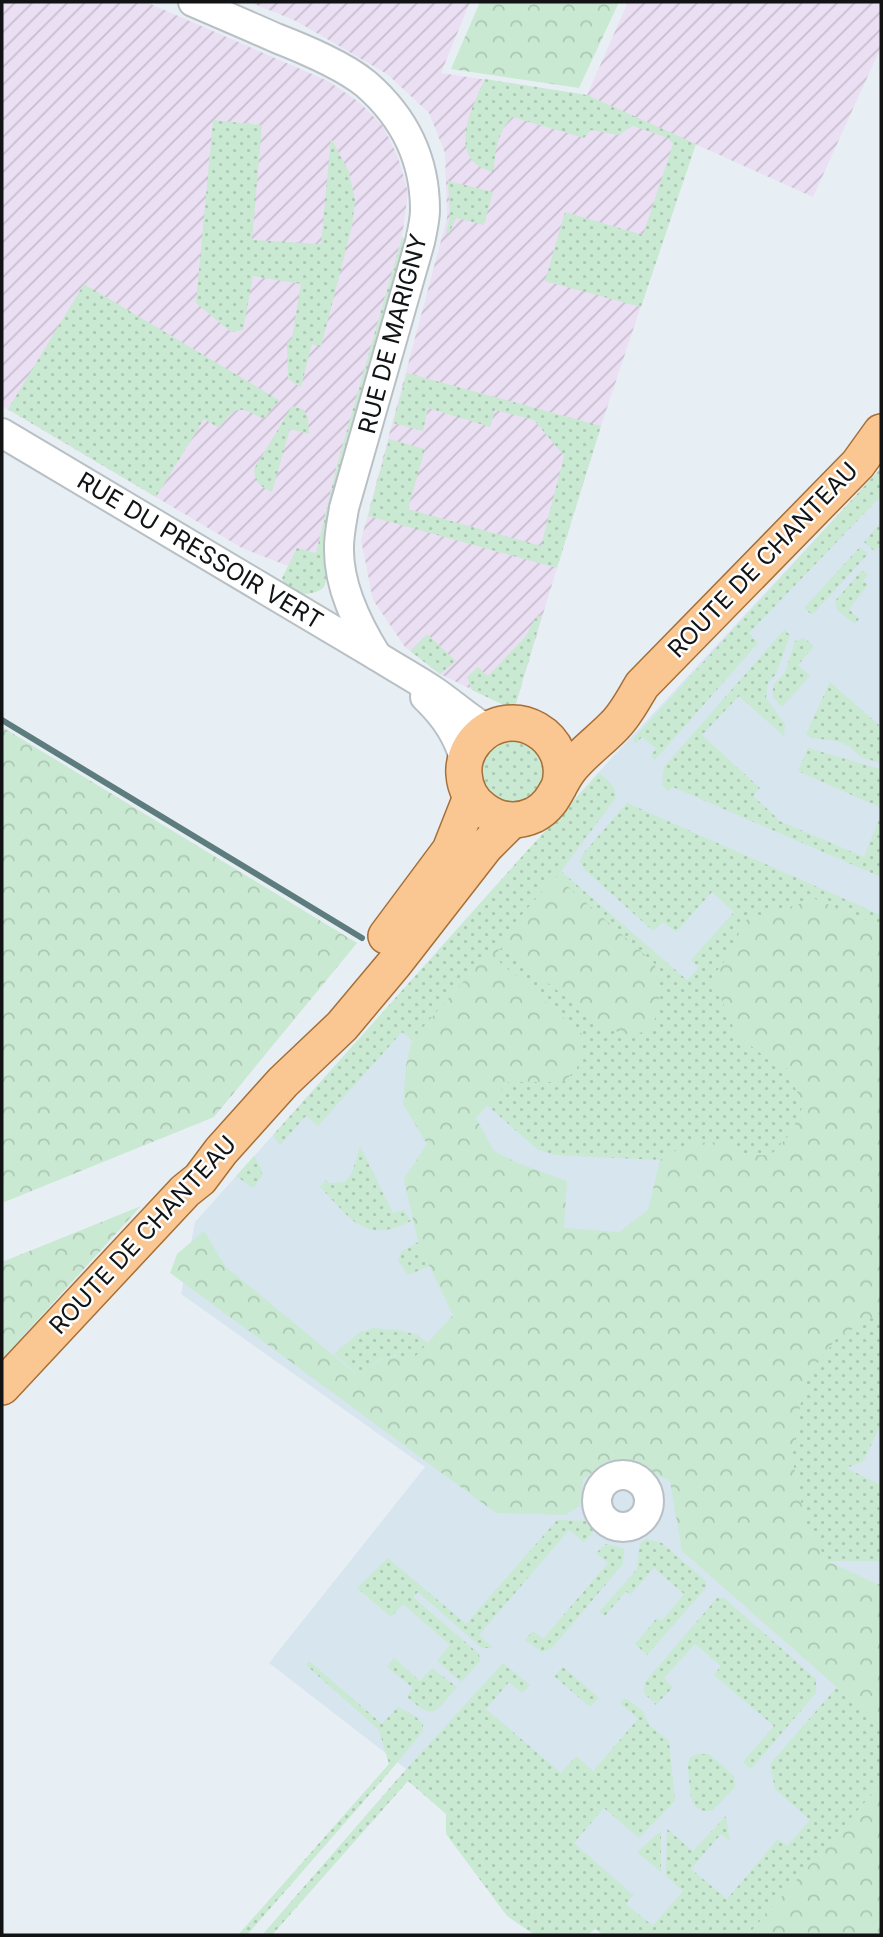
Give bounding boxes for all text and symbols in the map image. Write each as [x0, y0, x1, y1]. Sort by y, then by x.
street label: RUE DE MARIGNY [352, 231, 433, 437]
street label: ROUTE DE CHANTEAU [662, 456, 864, 663]
street label: RUE DU PRESSOIR VERT [72, 466, 328, 635]
street label: ROUTE DE CHANTEAU [43, 1129, 242, 1340]

